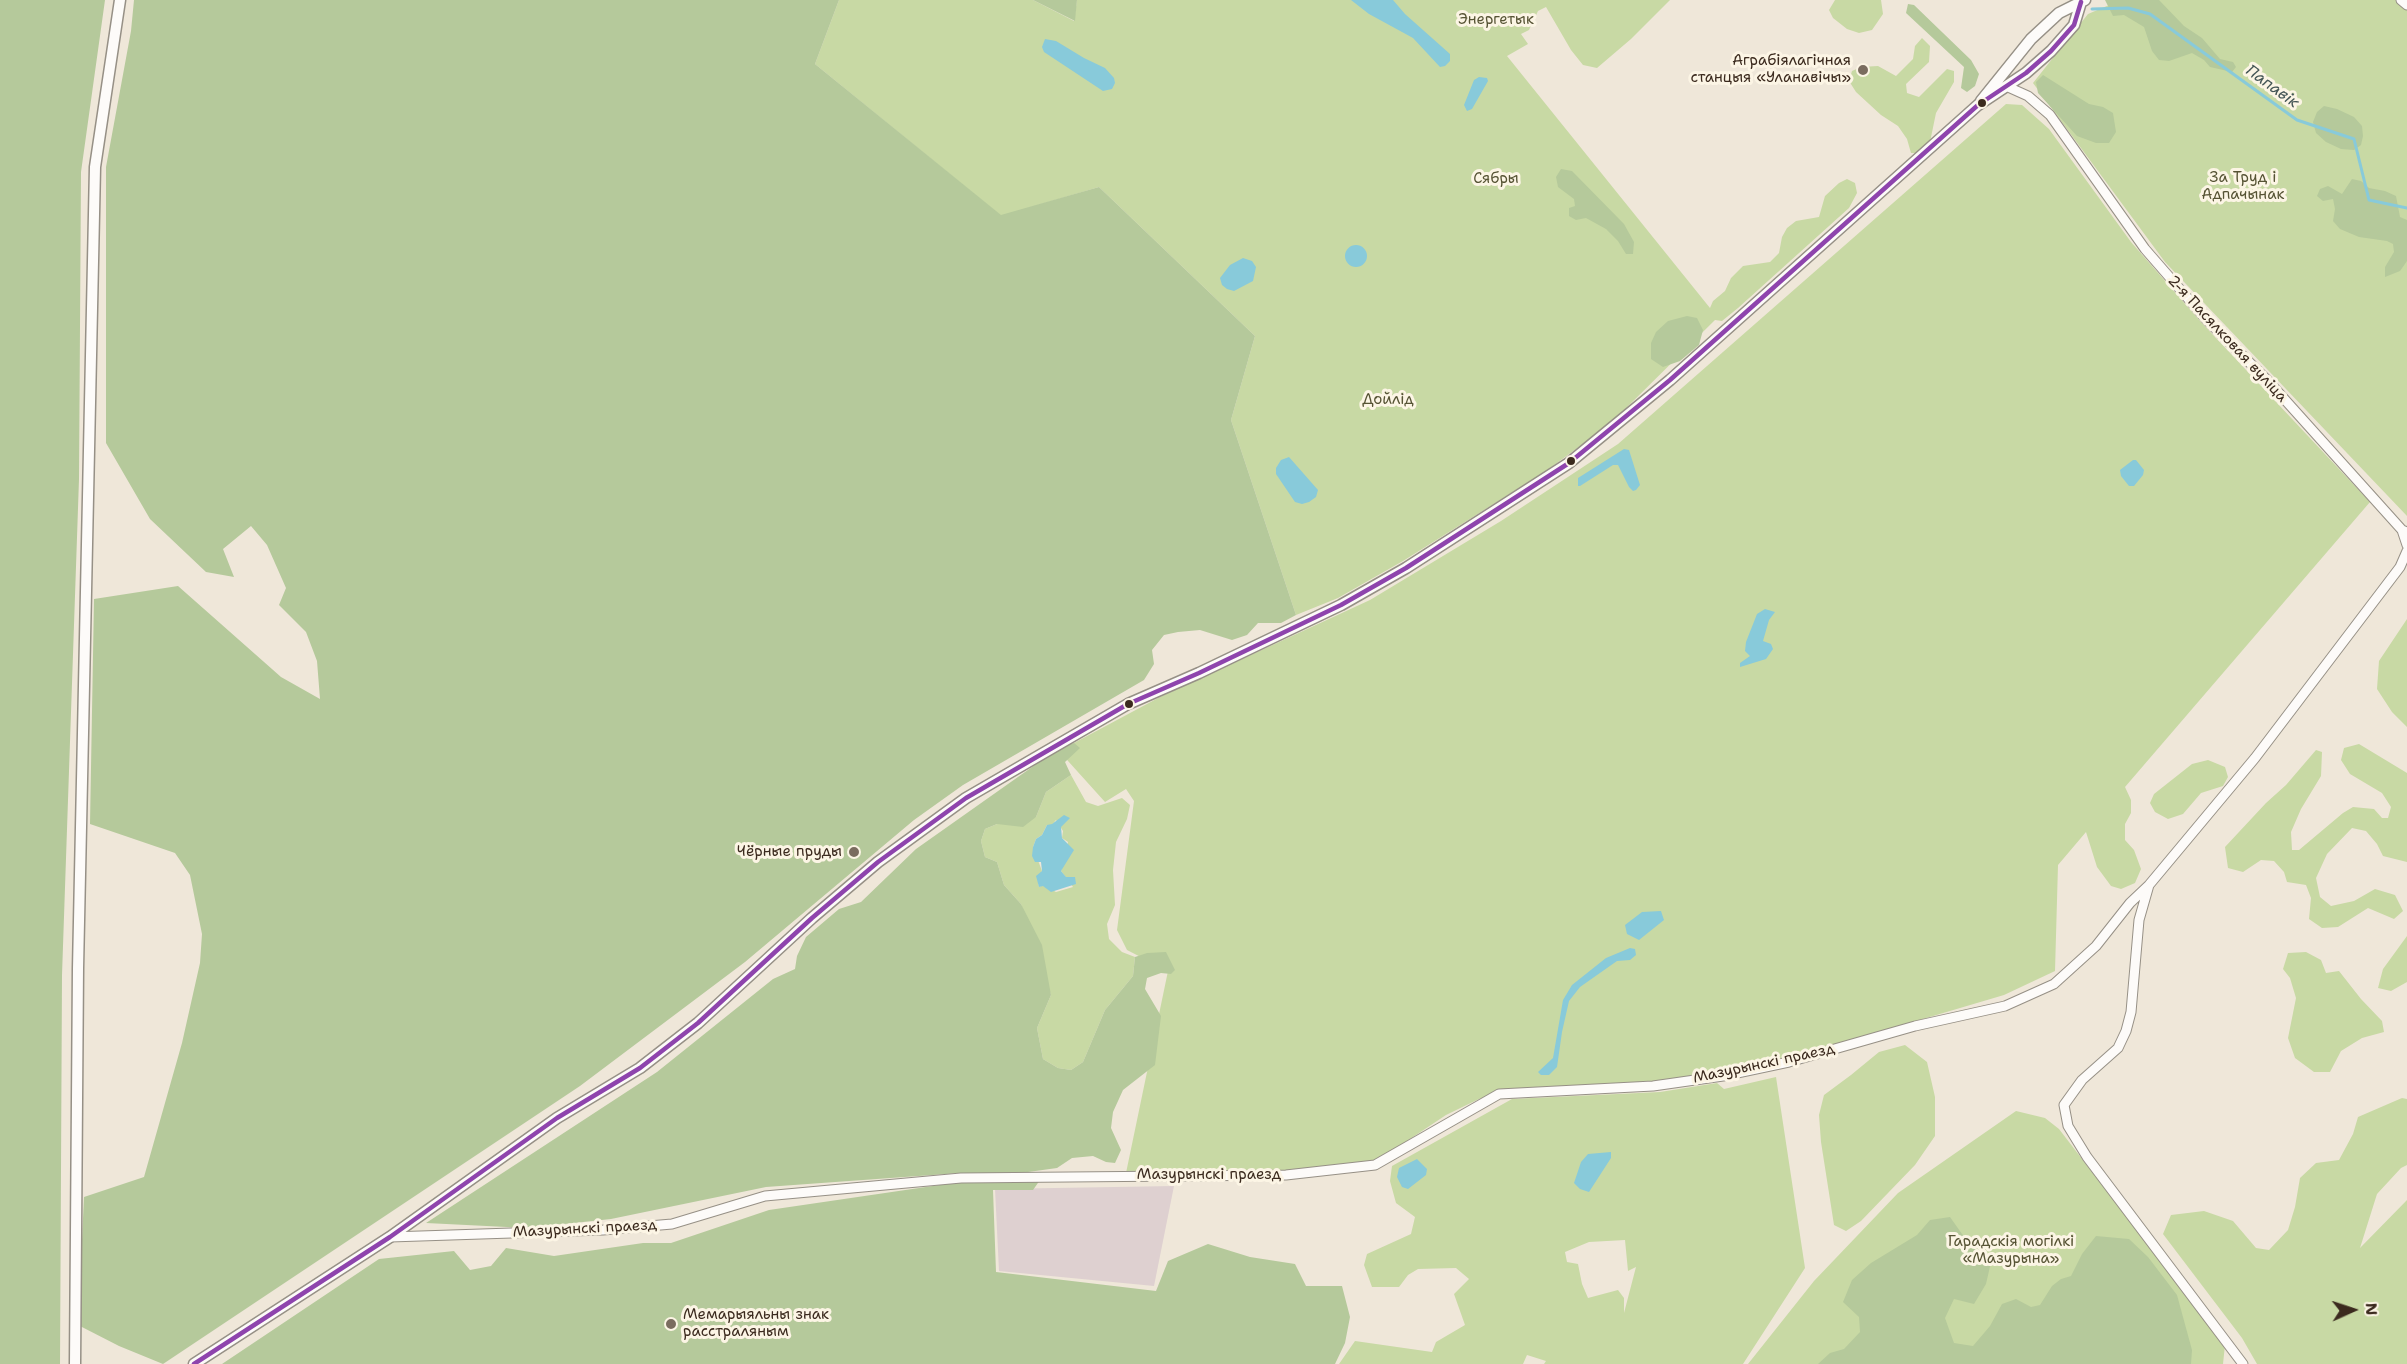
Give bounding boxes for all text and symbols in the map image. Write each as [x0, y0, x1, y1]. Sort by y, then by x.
park label: Энергетык [1458, 11, 1534, 29]
place label: Аграбіялагічная станцыя «Уланавічы» [1690, 52, 1851, 87]
water label: Папавік [2242, 61, 2302, 113]
marker: Аграбіялагічная станцыя «Уланавічы» [1856, 63, 1870, 77]
unlabelled marker [1976, 97, 1988, 109]
park label: За Труд і Адпачынак [2202, 169, 2284, 204]
park label: Сябры [1473, 170, 1519, 188]
street label: 2-я Пасялковая вуліца [2164, 272, 2290, 406]
park label: Дойлід [1362, 391, 1414, 409]
unlabelled marker [1565, 455, 1577, 467]
unlabelled marker [1123, 698, 1135, 710]
place label: Чёрные пруды [737, 843, 842, 861]
marker: Чёрные пруды [847, 845, 861, 859]
street label: Мазурынскі праезд [1692, 1040, 1836, 1088]
street label: Мазурынскі праезд [1137, 1166, 1281, 1184]
street label: Мазурынскі праезд [512, 1216, 658, 1242]
park label: Гарадскія могілкі «Мазурына» [1948, 1233, 2074, 1268]
north arrow [2323, 1280, 2383, 1340]
text: N [2361, 1302, 2382, 1316]
place label: Мемарыяльны знак расстраляным [683, 1306, 829, 1341]
marker: Мемарыяльны знак расстраляным [664, 1317, 678, 1331]

